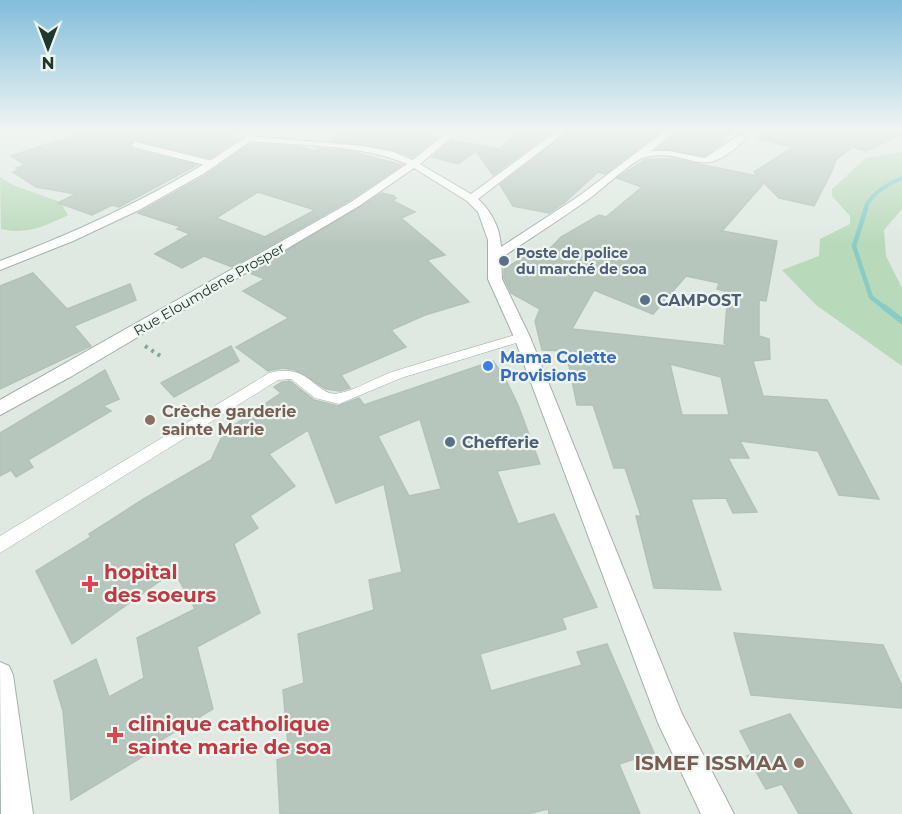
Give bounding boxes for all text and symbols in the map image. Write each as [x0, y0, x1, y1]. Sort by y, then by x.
north arrow [18, 18, 78, 78]
text: N [42, 53, 54, 72]
street label: Rue Eloumdene Prosper [130, 238, 288, 340]
place label: Poste de police du marché de soa [516, 244, 647, 278]
marker: Poste de police du marché de soa [497, 254, 511, 268]
place label: CAMPOST [657, 291, 741, 310]
marker: CAMPOST [638, 293, 652, 307]
place label: Mama Colette Provisions [500, 348, 617, 385]
marker: Mama Colette Provisions [481, 359, 495, 373]
place label: Crèche garderie sainte Marie [162, 402, 296, 439]
marker: Crèche garderie sainte Marie [143, 413, 157, 427]
place label: Chefferie [462, 433, 539, 452]
marker: Chefferie [443, 435, 457, 449]
place label: hopital des soeurs [104, 560, 216, 607]
marker: hopital des soeurs [81, 575, 99, 593]
place label: clinique catholique sainte marie de soa [128, 712, 332, 759]
marker: clinique catholique sainte marie de soa [106, 726, 124, 744]
place label: ISMEF ISSMAA [634, 751, 788, 775]
marker: ISMEF ISSMAA [792, 756, 806, 770]

